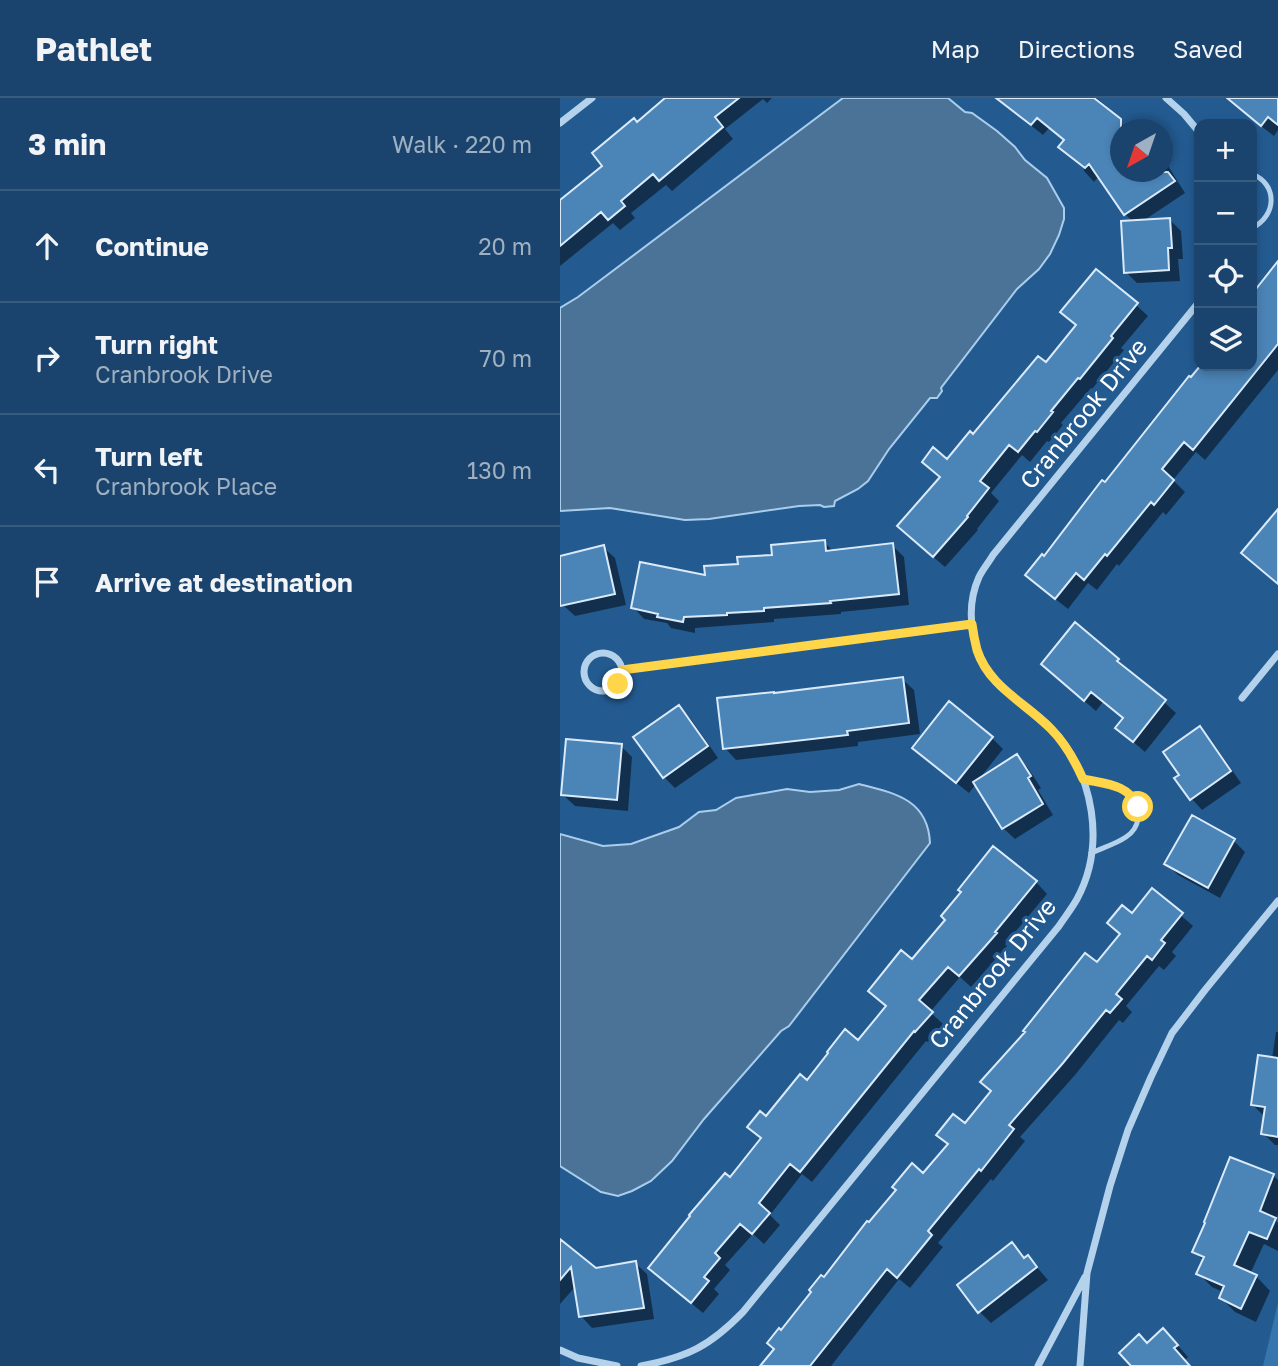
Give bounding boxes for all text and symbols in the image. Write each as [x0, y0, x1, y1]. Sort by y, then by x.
text: Pathlet [35, 29, 152, 68]
text: Map [931, 34, 980, 63]
text: Directions [1018, 34, 1135, 63]
text: Saved [1173, 34, 1243, 63]
north arrow [1110, 119, 1173, 182]
map controls [1194, 119, 1257, 371]
button: + [1194, 119, 1257, 182]
text: 3 min [28, 126, 106, 162]
text: Walk · 220 m [392, 130, 532, 158]
button: − [1194, 182, 1257, 245]
icon: ahead [28, 227, 66, 265]
text: Continue [95, 231, 209, 262]
text: 20 m [478, 232, 532, 260]
button: locate [1194, 245, 1257, 308]
button: layers [1194, 308, 1257, 371]
text: Turn right [95, 329, 218, 360]
street label: Cranbrook Drive [1013, 332, 1152, 494]
icon: right [28, 339, 66, 377]
text: 70 m [479, 344, 532, 372]
text: Cranbrook Drive [95, 360, 273, 388]
text: Turn left [95, 441, 203, 472]
icon: left [28, 451, 66, 489]
text: 130 m [467, 456, 532, 484]
text: Cranbrook Place [95, 472, 277, 500]
icon: arrive [28, 563, 66, 601]
text: Arrive at destination [95, 567, 353, 598]
route end [602, 668, 633, 699]
route start [1122, 791, 1153, 822]
street label: Cranbrook Drive [922, 892, 1061, 1054]

